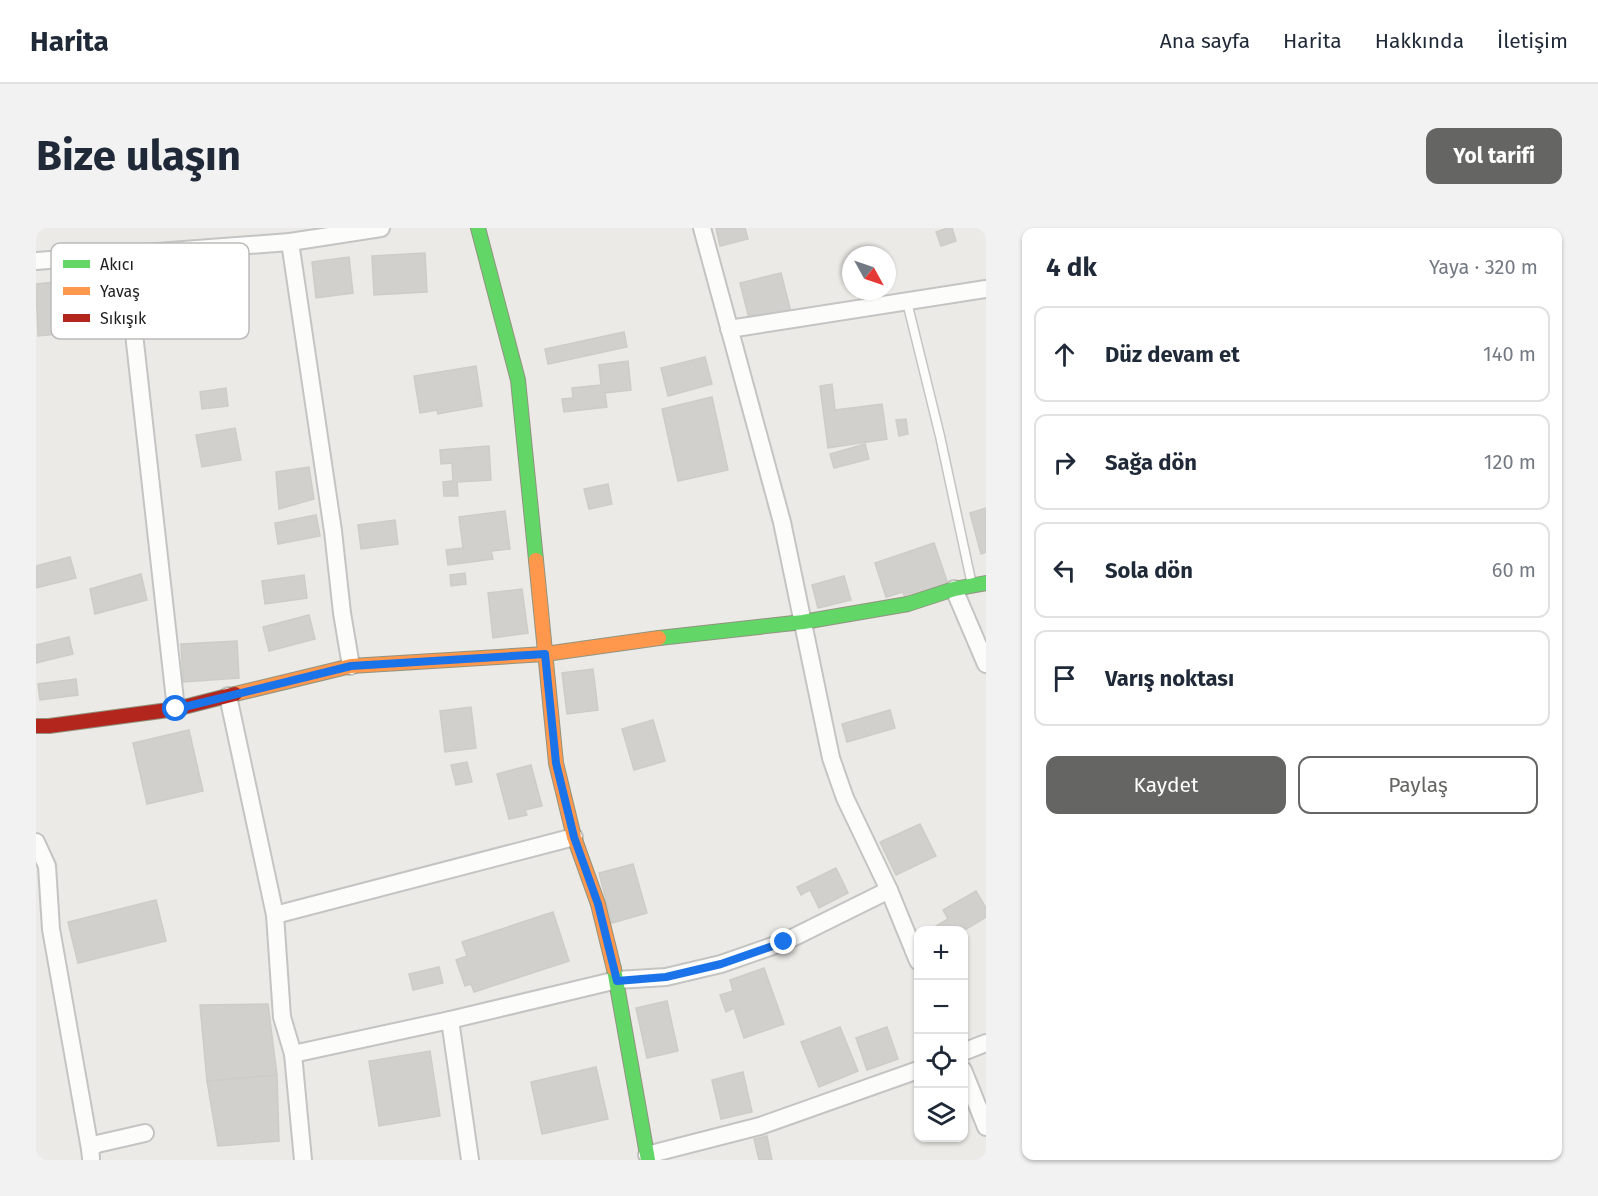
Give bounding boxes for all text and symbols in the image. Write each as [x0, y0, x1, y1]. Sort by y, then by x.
text: Harita [30, 25, 109, 58]
text: Ana sayfa [1160, 28, 1250, 54]
text: Harita [1283, 28, 1342, 54]
text: Hakkında [1375, 28, 1464, 54]
text: İletişim [1497, 28, 1568, 54]
button: Yol tarifi [1426, 128, 1562, 184]
text: Bize ulaşın [36, 131, 241, 181]
legend [51, 243, 249, 339]
north arrow [842, 246, 896, 300]
text: 4 dk [1046, 252, 1097, 283]
text: Akıcı [100, 255, 134, 274]
text: Yaya · 320 m [1429, 255, 1538, 279]
text: Yavaş [100, 282, 140, 302]
text: Sıkışık [100, 309, 147, 329]
icon: ahead [1048, 338, 1081, 371]
text: Düz devam et [1105, 341, 1240, 368]
text: 140 m [1483, 342, 1536, 366]
icon: right [1048, 446, 1081, 479]
text: Sağa dön [1105, 449, 1197, 476]
text: 120 m [1484, 450, 1536, 474]
icon: left [1048, 554, 1081, 587]
text: Sola dön [1105, 557, 1193, 584]
text: 60 m [1492, 558, 1536, 582]
icon: arrive [1048, 662, 1081, 695]
text: Varış noktası [1105, 665, 1234, 692]
route start [162, 695, 188, 721]
button: Kaydet [1046, 756, 1286, 814]
button: Paylaş [1298, 756, 1538, 814]
map controls [914, 926, 968, 1142]
button: + [914, 926, 968, 980]
route end [770, 928, 796, 954]
button: − [914, 980, 968, 1034]
button: locate [914, 1034, 968, 1088]
button: layers [914, 1088, 968, 1142]

